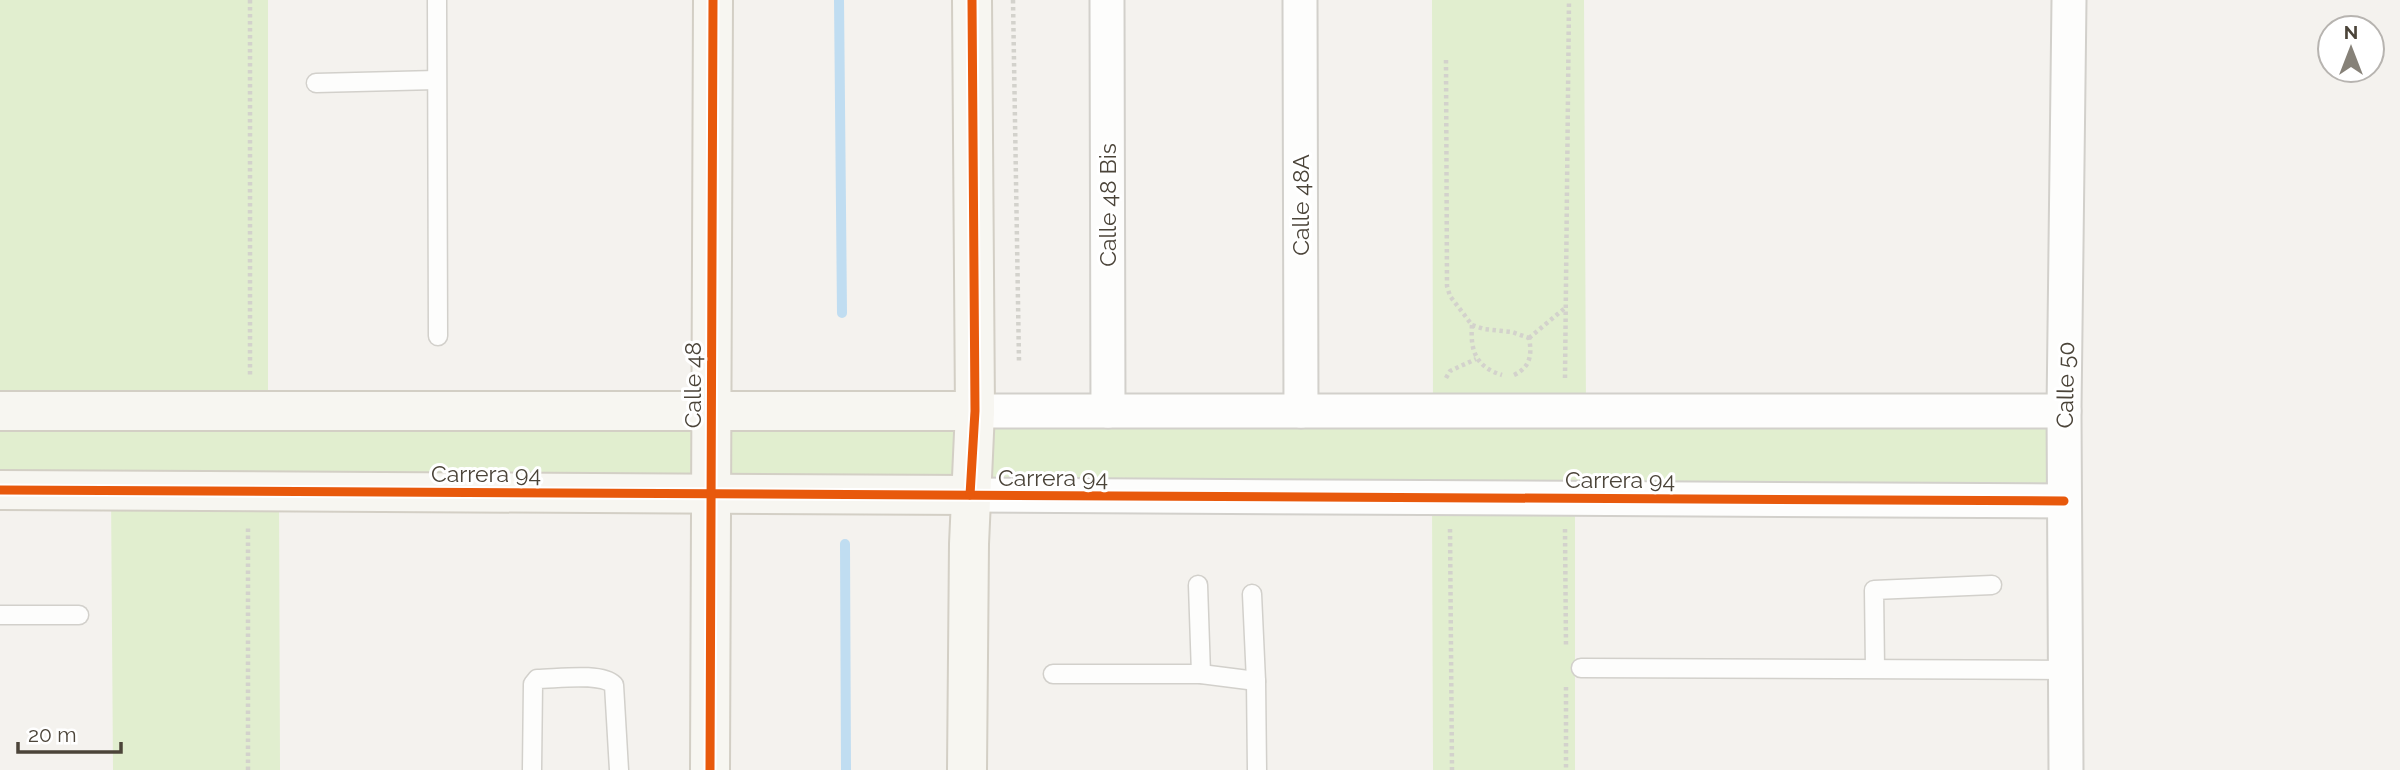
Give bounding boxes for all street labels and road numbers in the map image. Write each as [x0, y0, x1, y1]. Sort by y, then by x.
street label: Calle 48 Bis [1094, 143, 1121, 267]
street label: Calle 48A [1287, 154, 1314, 256]
street label: Calle 50 [2051, 341, 2079, 429]
street label: Calle 48 [679, 342, 706, 428]
street label: Carrera 94 [431, 460, 541, 487]
street label: Carrera 94 [998, 464, 1108, 491]
street label: Carrera 94 [1565, 466, 1675, 493]

